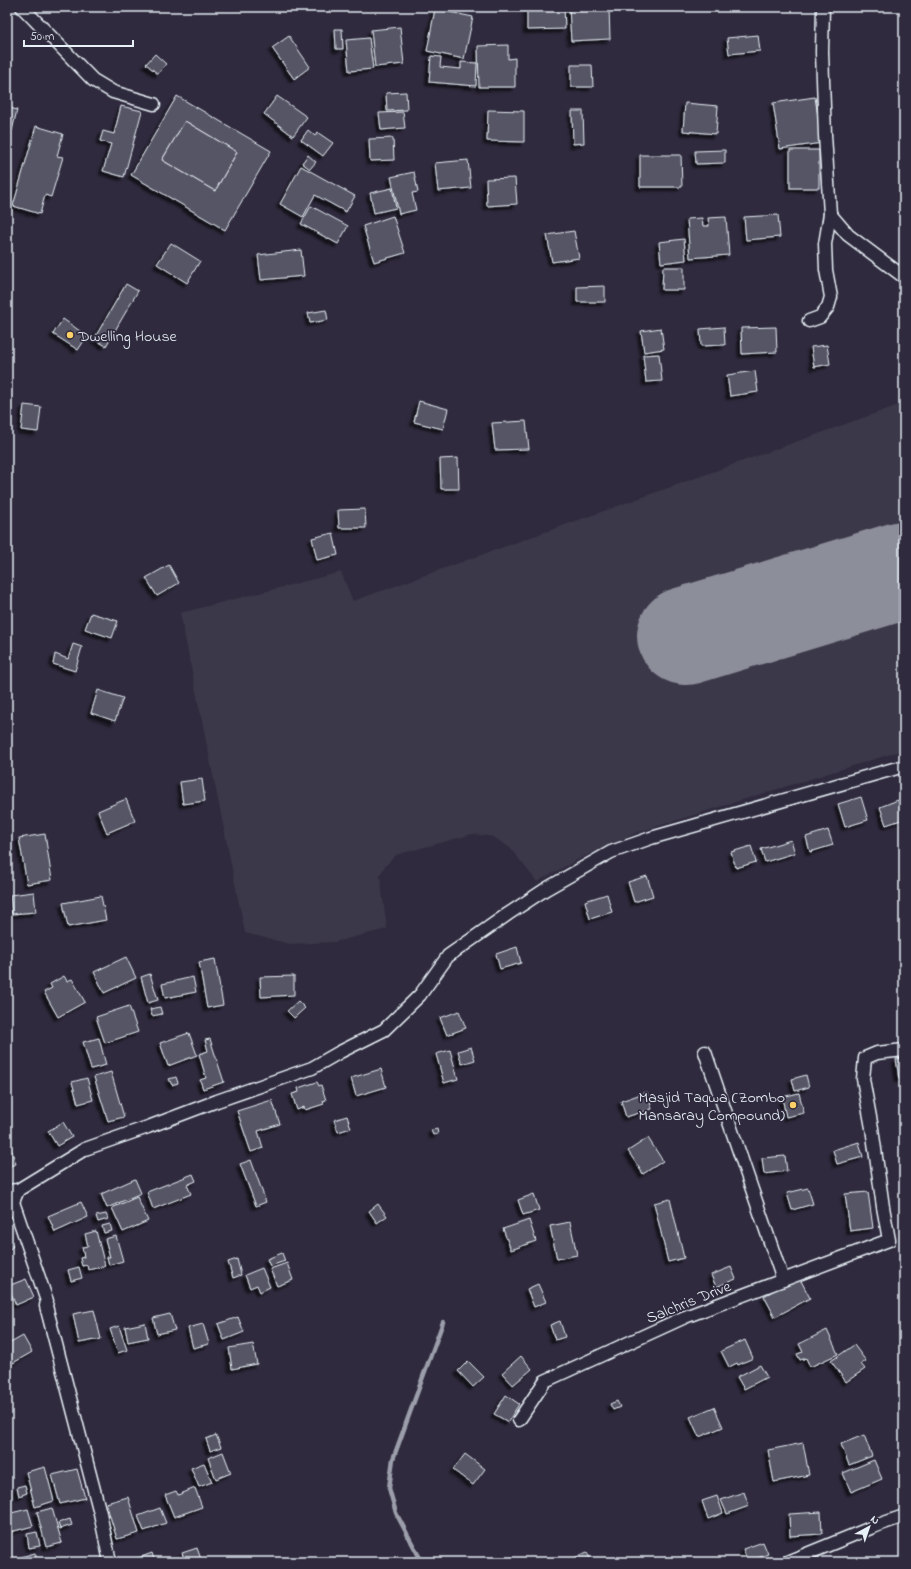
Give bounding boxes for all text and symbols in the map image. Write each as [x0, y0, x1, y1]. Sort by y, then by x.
scale bar [24, 22, 133, 48]
text: 50 m [30, 28, 54, 46]
place label: Dwelling House [77, 325, 178, 349]
marker: Dwelling House [65, 330, 75, 340]
place label: Masjid Taqwa (Zombo Mansaray Compound) [638, 1086, 785, 1128]
marker: Masjid Taqwa (Zombo Mansaray Compound) [788, 1100, 798, 1110]
street label: Salchris Drive [643, 1275, 736, 1331]
north arrow [849, 1507, 889, 1547]
text: N [867, 1512, 883, 1529]

